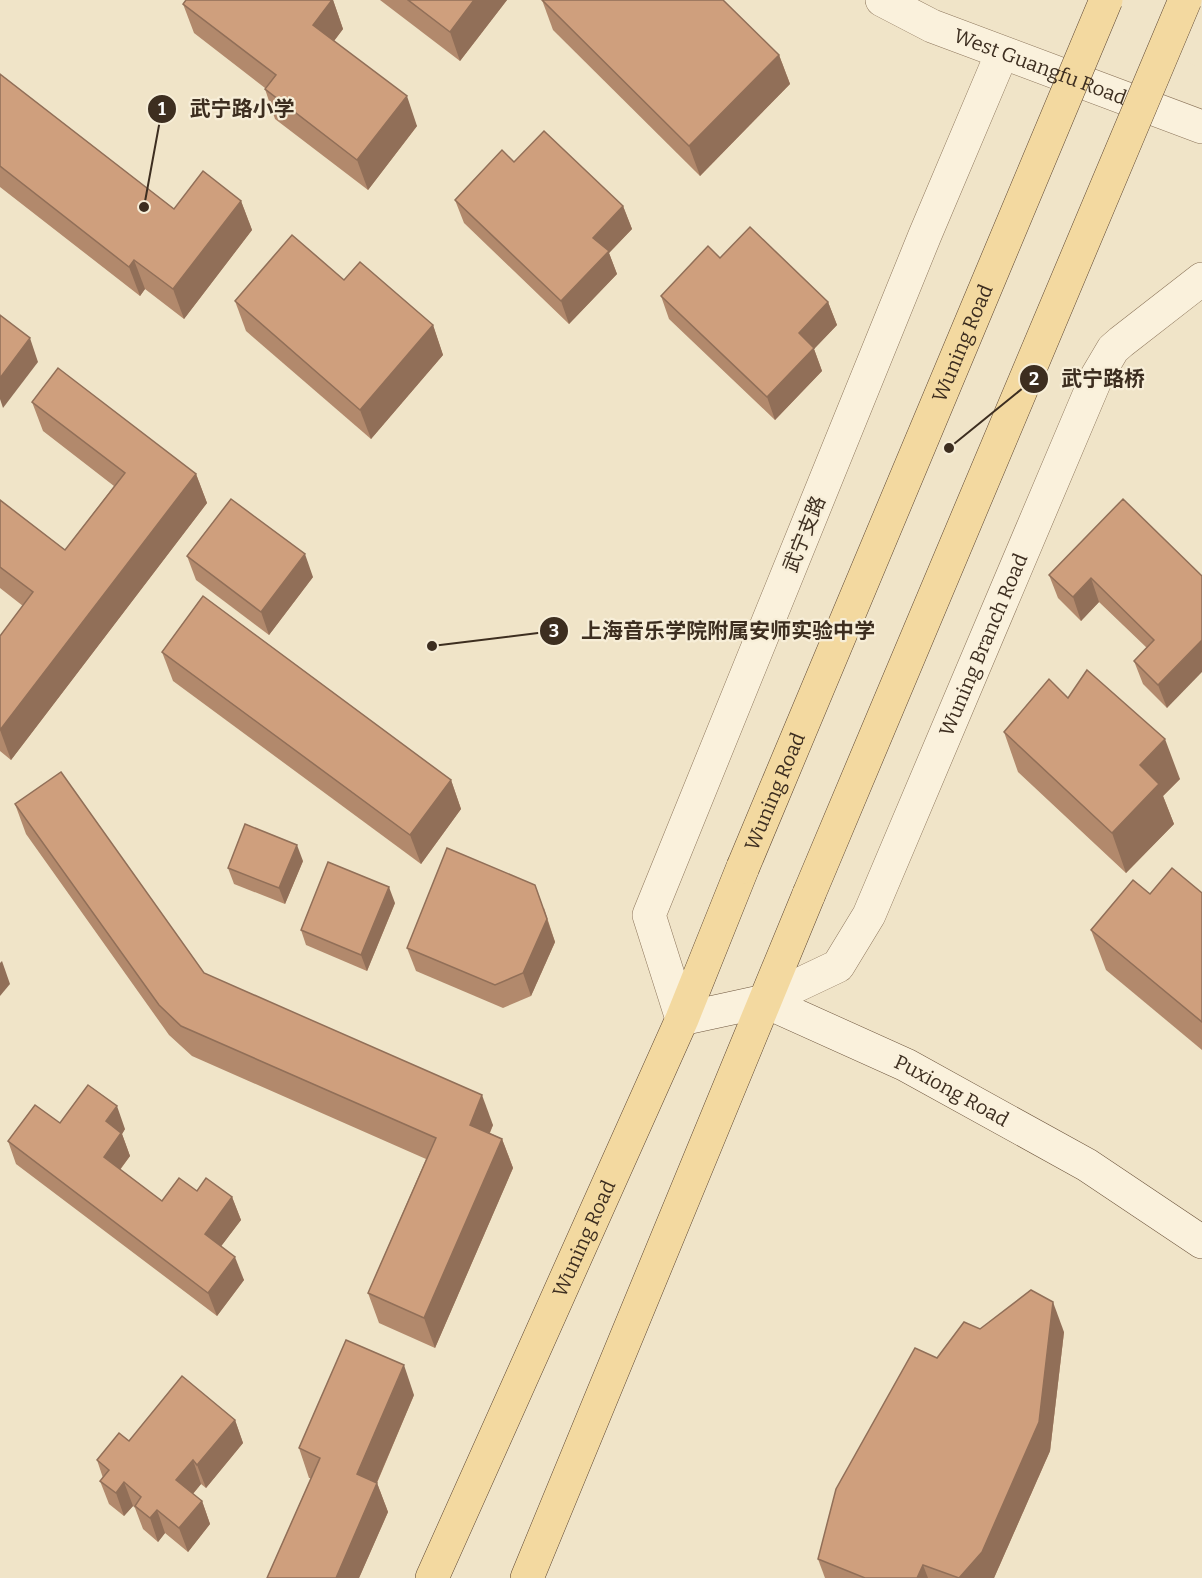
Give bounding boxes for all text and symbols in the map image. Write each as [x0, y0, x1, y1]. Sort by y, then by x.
street label: West Guangfu Road [951, 23, 1130, 110]
callout: 武宁路小学 [147, 89, 306, 128]
text: 武宁路小学 [190, 96, 295, 122]
text: 1 [158, 98, 166, 120]
street label: Wuning Road [927, 280, 998, 406]
callout: 武宁路桥 [1019, 359, 1157, 398]
text: 武宁路桥 [1061, 366, 1145, 392]
text: 2 [1029, 368, 1039, 390]
street label: 武宁支路 [778, 492, 830, 576]
street label: Wuning Branch Road [934, 550, 1033, 740]
callout: 上海音乐学院附属安师实验中学 [539, 612, 887, 651]
text: 上海音乐学院附属安师实验中学 [581, 618, 875, 644]
text: 3 [549, 620, 559, 642]
street label: Wuning Road [739, 729, 810, 854]
street label: Puxiong Road [891, 1049, 1013, 1132]
street label: Wuning Road [547, 1176, 620, 1301]

